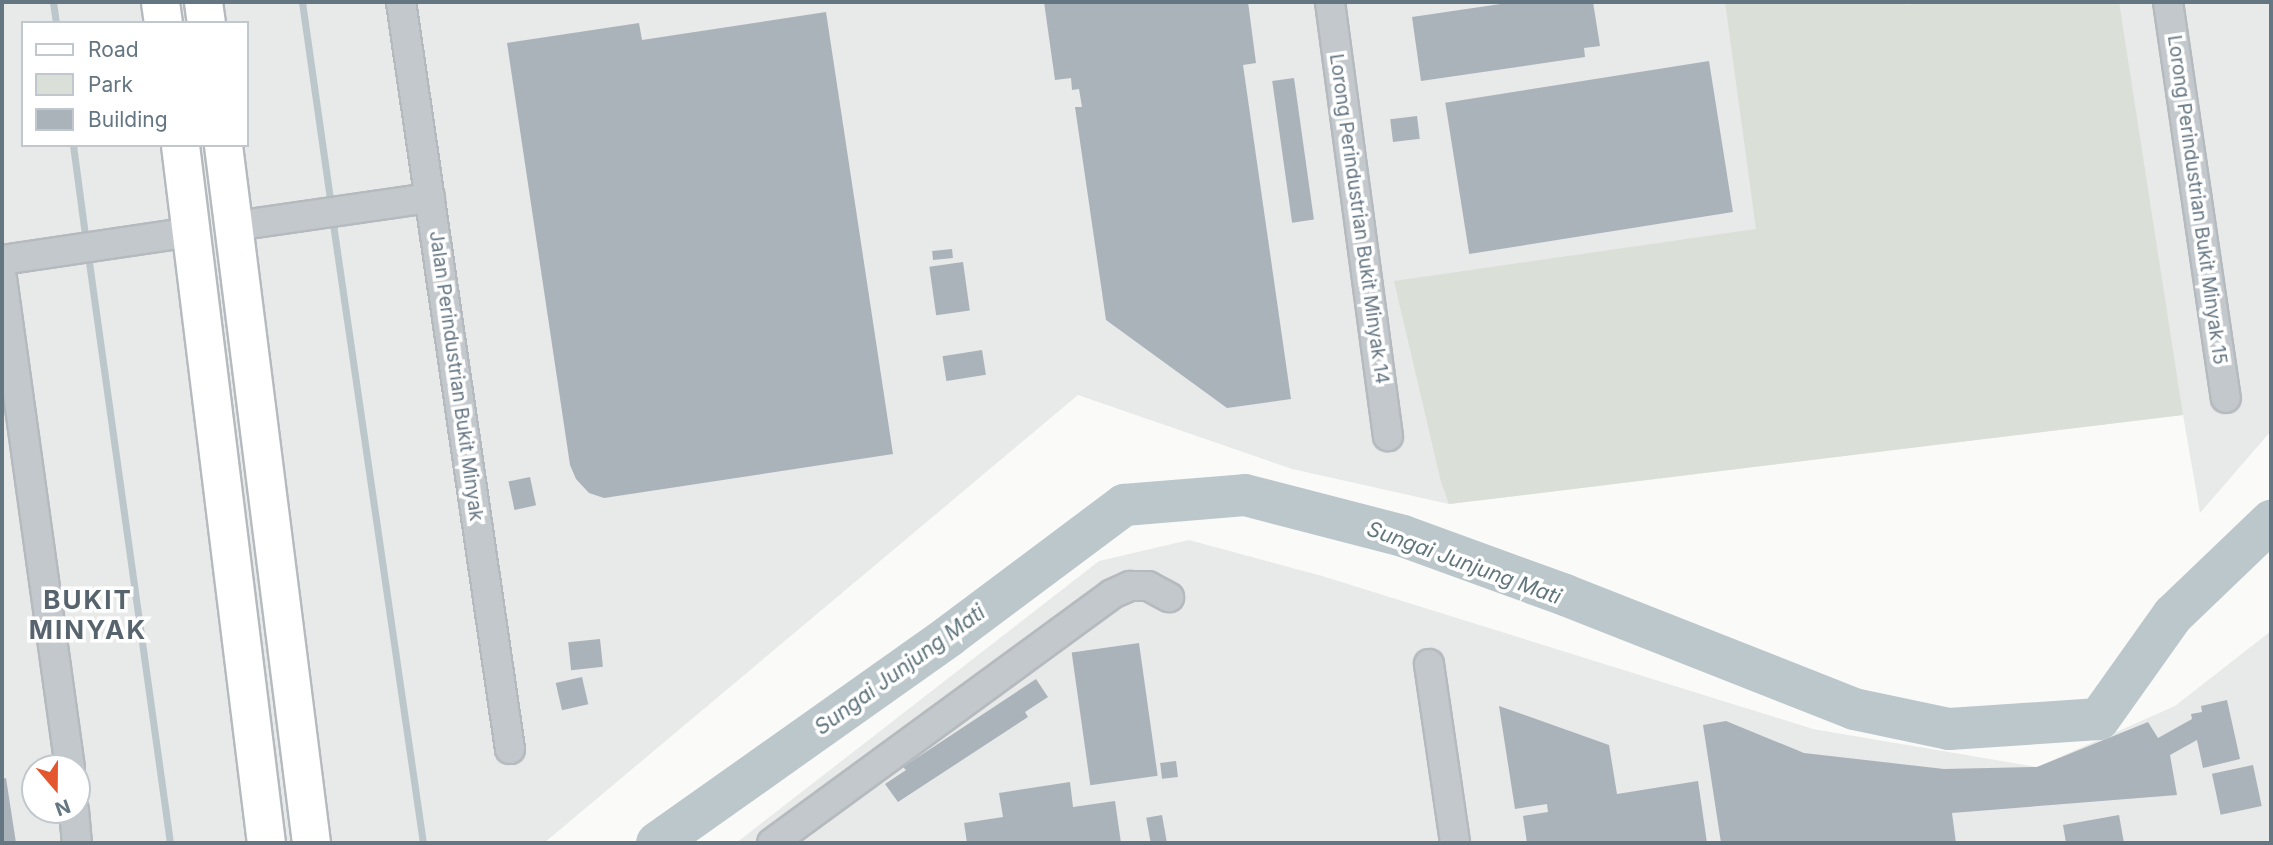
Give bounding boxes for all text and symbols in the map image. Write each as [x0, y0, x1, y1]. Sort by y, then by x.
legend [21, 21, 248, 147]
street label: Lorong Perindustrian Bukit Minyak 15 [2163, 34, 2231, 366]
text: Road [88, 37, 139, 62]
street label: Lorong Perindustrian Bukit Minyak 14 [1325, 52, 1393, 386]
text: Park [88, 72, 133, 97]
text: Building [88, 107, 168, 132]
street label: Jalan Perindustrian Bukit Minyak [424, 229, 488, 523]
water label: Sungai Junjung Mati [1364, 516, 1564, 610]
district label: BUKIT MINYAK [30, 584, 146, 646]
water label: Sungai Junjung Mati [810, 600, 990, 740]
north arrow [21, 754, 91, 824]
text: N [52, 794, 73, 821]

